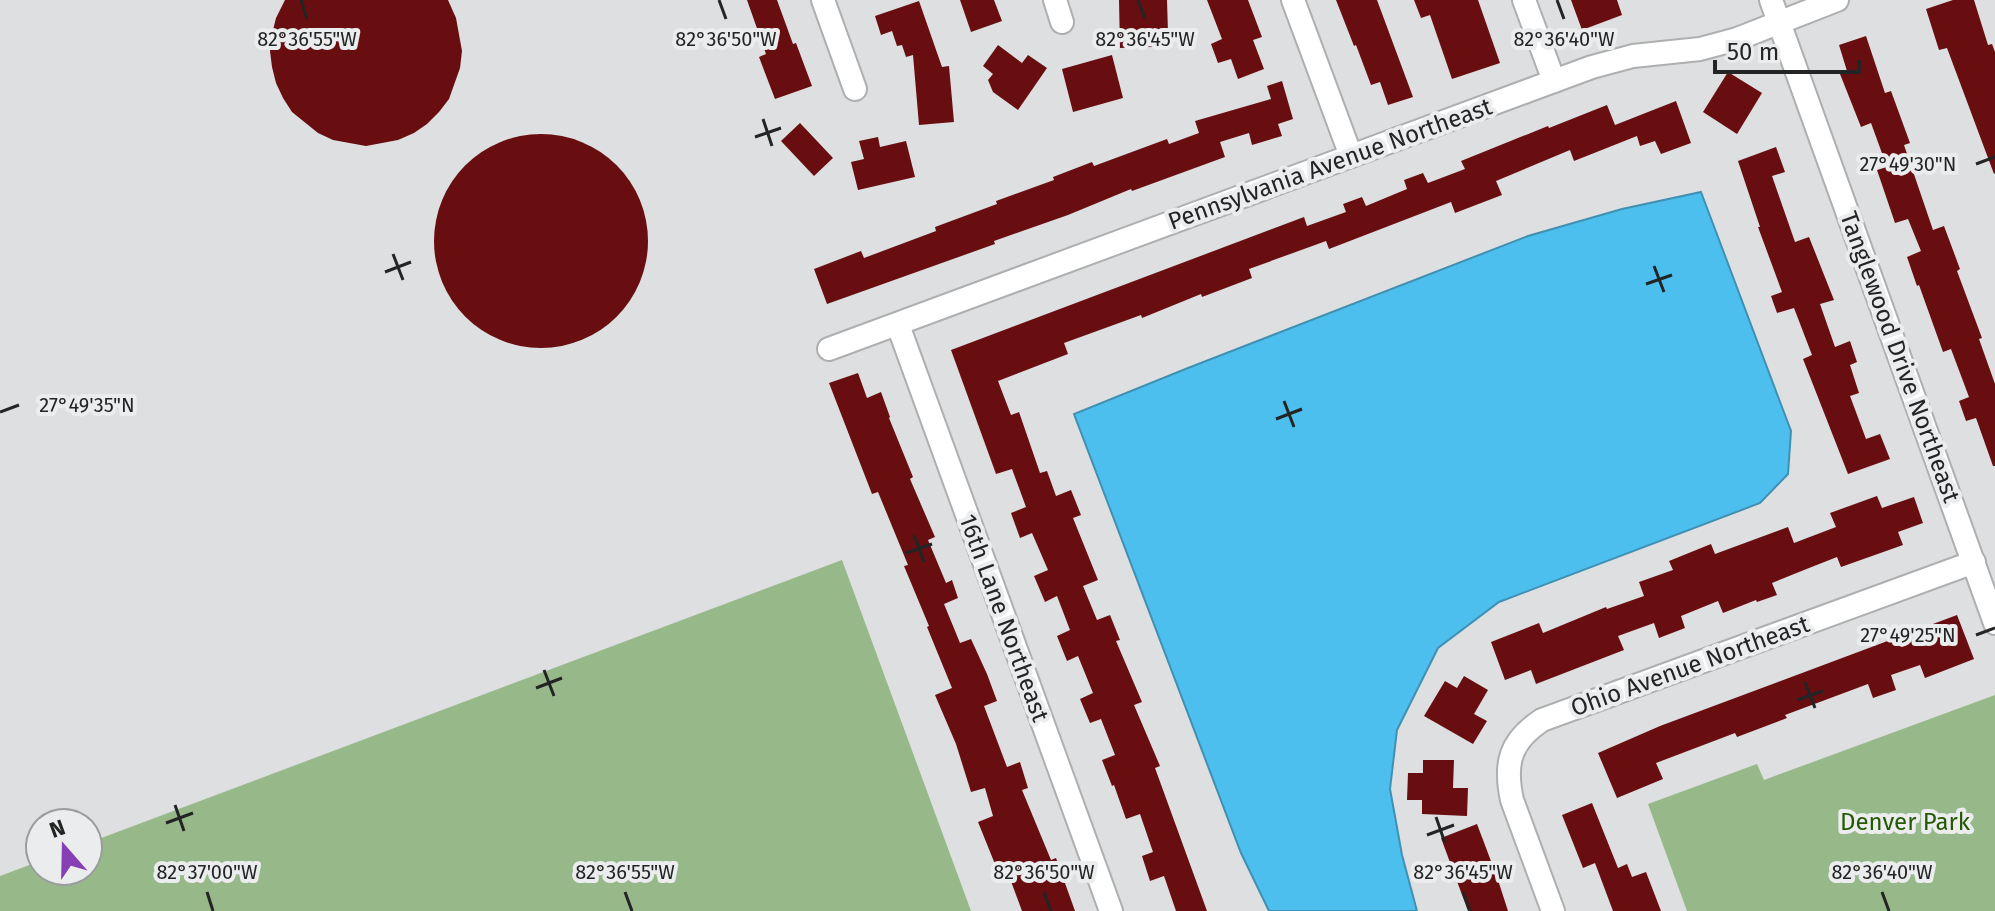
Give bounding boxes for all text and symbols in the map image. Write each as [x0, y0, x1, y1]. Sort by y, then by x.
scale bar [1715, 24, 1859, 74]
text: 82°36'55"W [257, 27, 357, 51]
text: 82°36'50"W [675, 27, 777, 51]
text: 82°36'45"W [1095, 27, 1195, 51]
text: 82°36'40"W [1513, 27, 1615, 51]
text: 50 m [1727, 38, 1779, 66]
street label: Pennsylvania Avenue Northeast [1164, 92, 1496, 236]
text: 27°49'30"N [1860, 152, 1956, 176]
street label: Tanglewood Drive Northeast [1834, 208, 1966, 506]
text: 27°49'35"N [39, 393, 135, 417]
street label: 16th Lane Northeast [953, 511, 1055, 726]
street label: Ohio Avenue Northeast [1567, 610, 1813, 722]
text: 27°49'25"N [1860, 623, 1956, 647]
north arrow [24, 807, 104, 887]
park label: Denver Park [1840, 808, 1971, 836]
text: N [46, 813, 69, 844]
text: 82°37'00"W [157, 860, 258, 884]
text: 82°36'55"W [575, 860, 675, 884]
text: 82°36'50"W [993, 860, 1095, 884]
text: 82°36'45"W [1413, 860, 1513, 884]
text: 82°36'40"W [1831, 860, 1933, 884]

